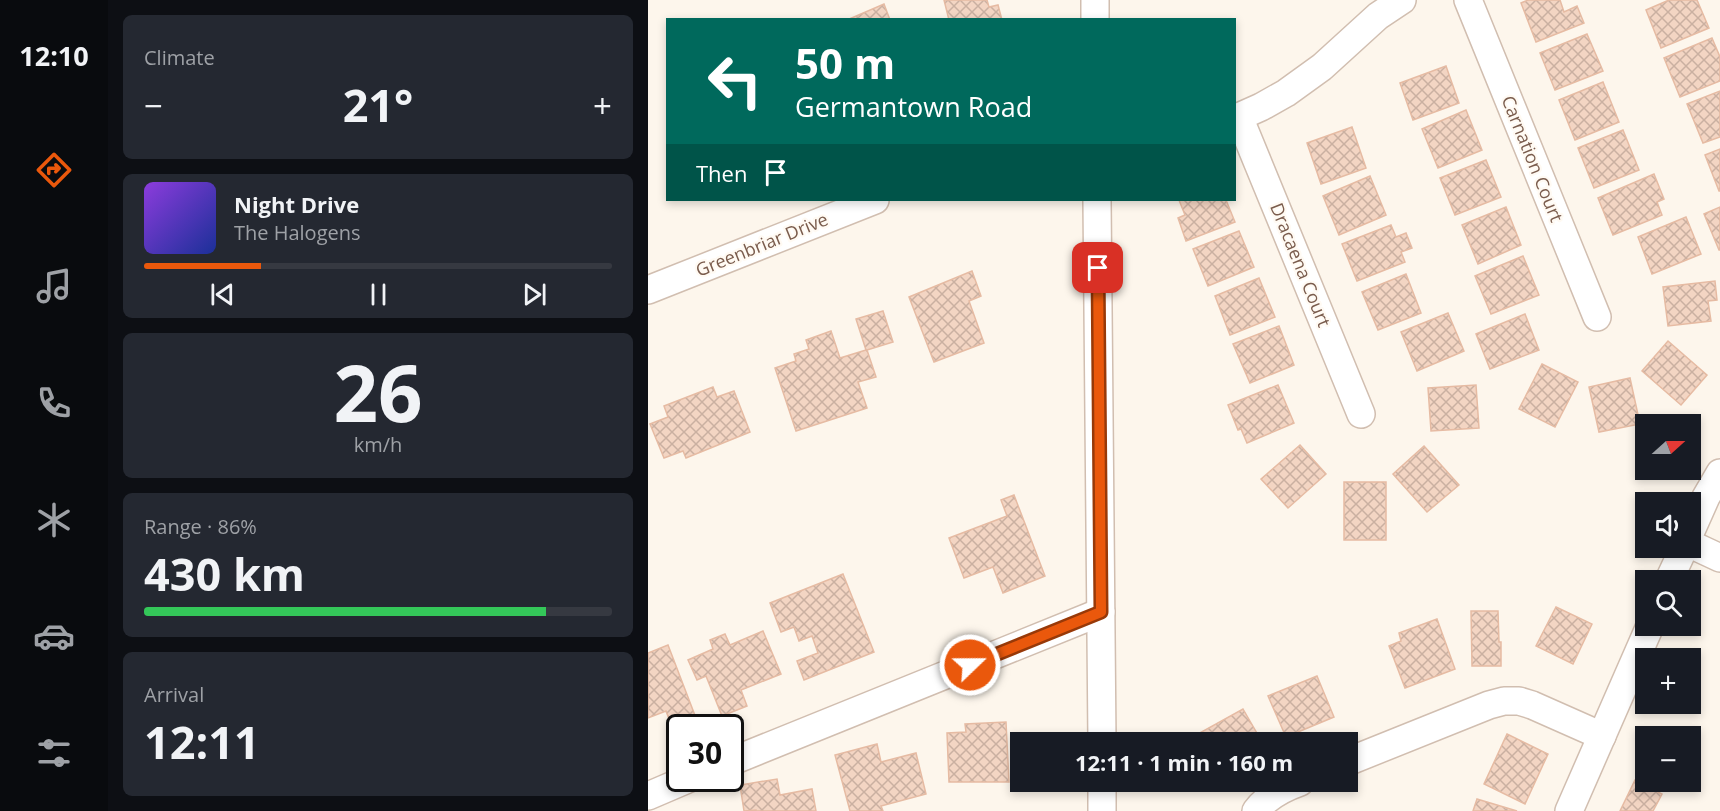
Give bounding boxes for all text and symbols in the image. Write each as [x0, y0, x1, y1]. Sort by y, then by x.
text: 50 m [795, 34, 895, 91]
text: 12:10 [19, 37, 89, 74]
icon: left [696, 42, 774, 120]
text: Climate [144, 44, 215, 71]
text: 21° [343, 74, 413, 135]
text: − [144, 83, 163, 128]
text: + [593, 83, 612, 128]
text: Germantown Road [795, 88, 1032, 125]
street label: Carnation Court [1497, 92, 1569, 225]
icon: directions [33, 149, 75, 191]
icon: arrive [759, 156, 792, 189]
text: Then [696, 158, 747, 188]
text: Night Drive [234, 189, 359, 219]
street label: Dracaena Court [1265, 199, 1337, 330]
street label: Greenbriar Drive [692, 207, 831, 282]
text: The Halogens [234, 219, 361, 246]
pin [1072, 242, 1123, 293]
icon: arrive [1081, 251, 1114, 284]
icon: music [33, 265, 75, 307]
icon: previous [206, 278, 239, 311]
icon: pause [362, 278, 395, 311]
icon: next [518, 278, 551, 311]
text: 26 [333, 339, 423, 445]
icon: phone [33, 382, 75, 424]
north arrow [1635, 414, 1701, 480]
map controls [1635, 414, 1701, 792]
text: km/h [354, 431, 402, 458]
button: sound [1635, 492, 1701, 558]
icon: climate [33, 499, 75, 541]
text: Range · 86% [144, 513, 257, 540]
text: 430 km [144, 543, 305, 604]
button: search [1635, 570, 1701, 636]
icon: car [33, 615, 75, 657]
position arrow [938, 633, 1002, 697]
button: + [1635, 648, 1701, 714]
text: Arrival [144, 681, 204, 708]
text: 12:11 [144, 711, 260, 772]
speed limit sign: 30 [666, 714, 744, 792]
button: − [1635, 726, 1701, 792]
icon: filters [33, 732, 75, 774]
text: 12:11 · 1 min · 160 m [1075, 747, 1293, 777]

